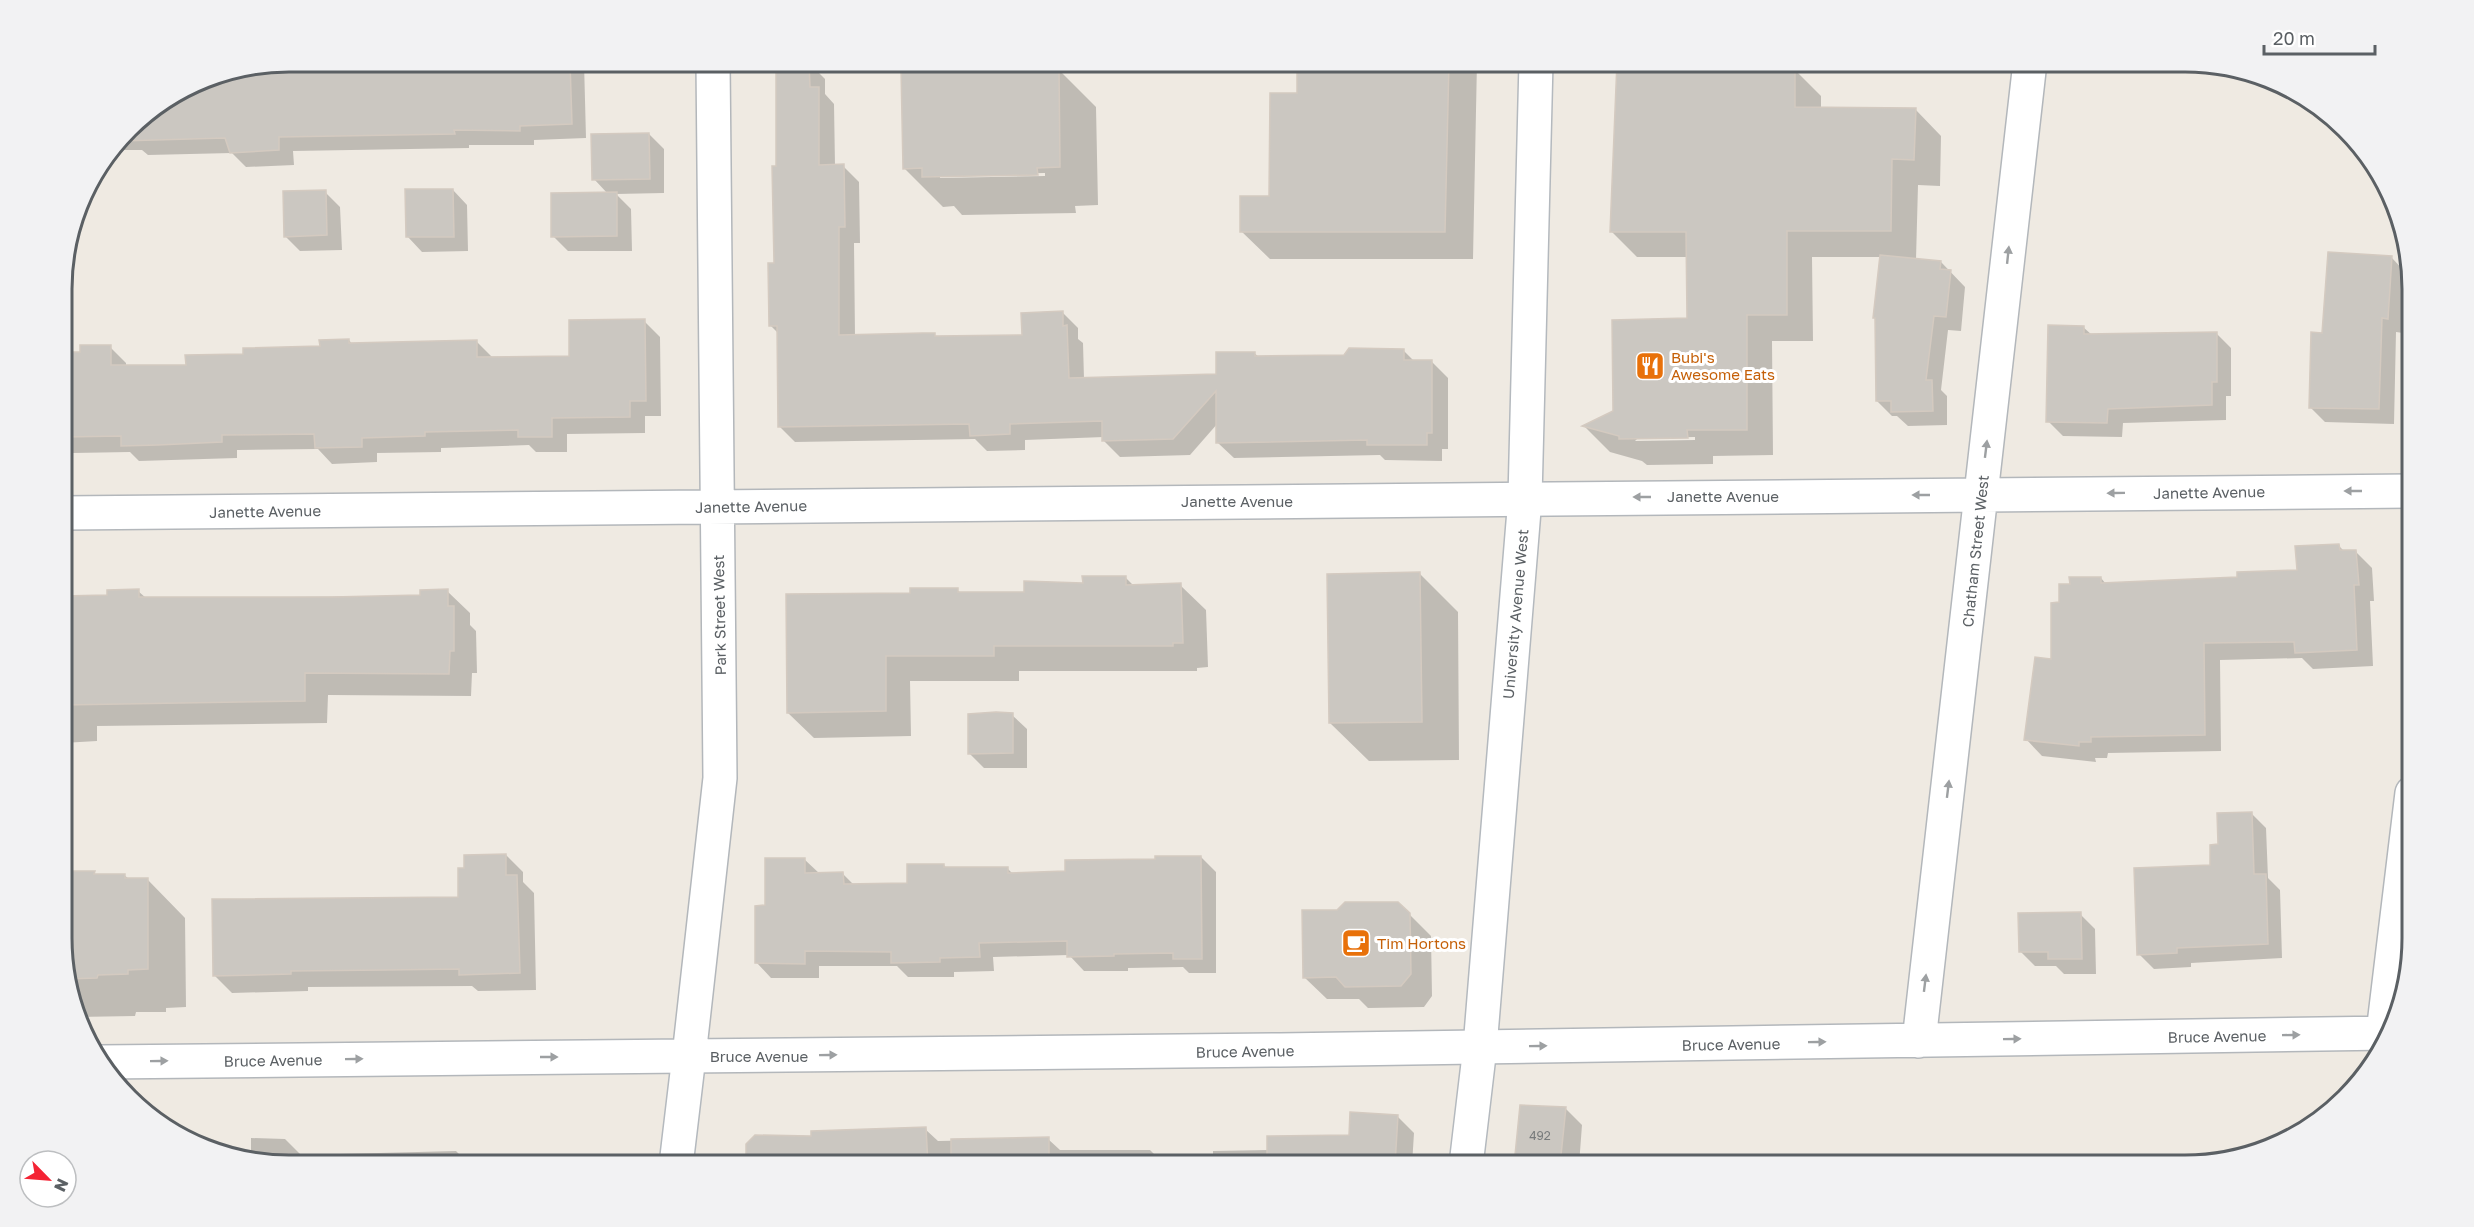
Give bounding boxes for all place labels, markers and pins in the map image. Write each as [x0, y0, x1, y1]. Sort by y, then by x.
place label: Bubi's Awesome Eats [1671, 348, 1775, 383]
restaurant icon: Bubi's Awesome Eats [1634, 350, 1666, 382]
cafe icon: Tim Hortons [1340, 927, 1372, 959]
place label: Tim Hortons [1377, 934, 1466, 952]

